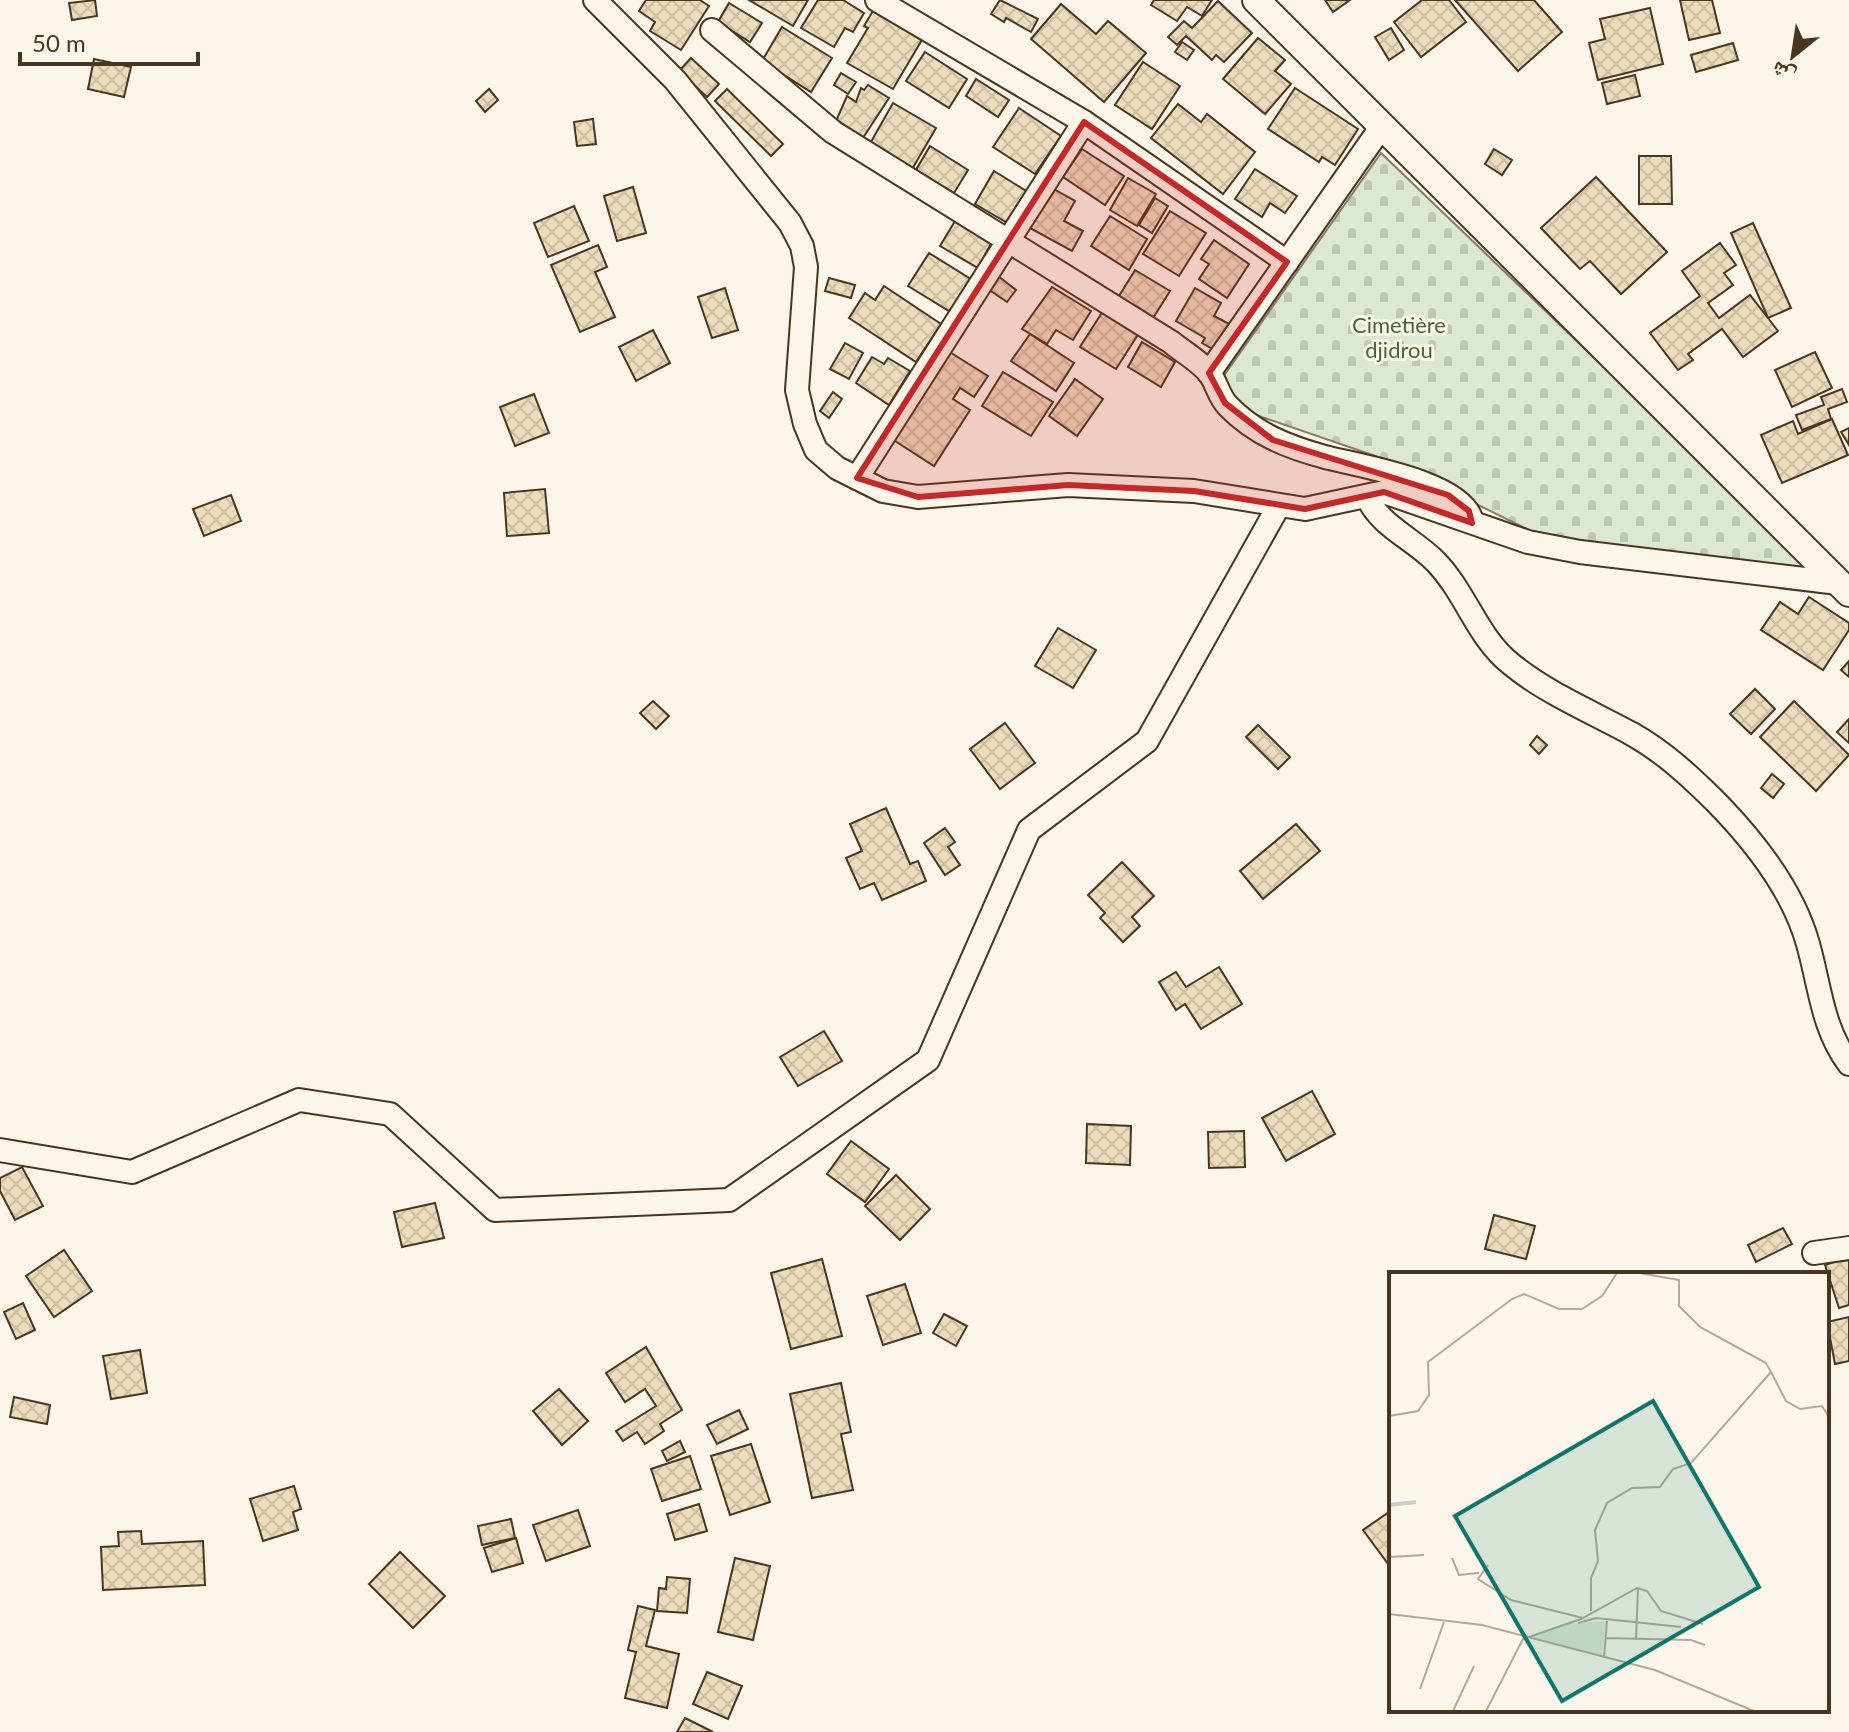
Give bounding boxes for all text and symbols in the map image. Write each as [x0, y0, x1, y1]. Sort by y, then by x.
scale bar [20, 16, 198, 66]
north arrow [1753, 16, 1833, 96]
text: 50 m [32, 28, 86, 57]
text: ش [1766, 55, 1800, 91]
park label: Cimetière djidrou [1352, 311, 1446, 363]
inset map [1389, 1272, 1829, 1712]

